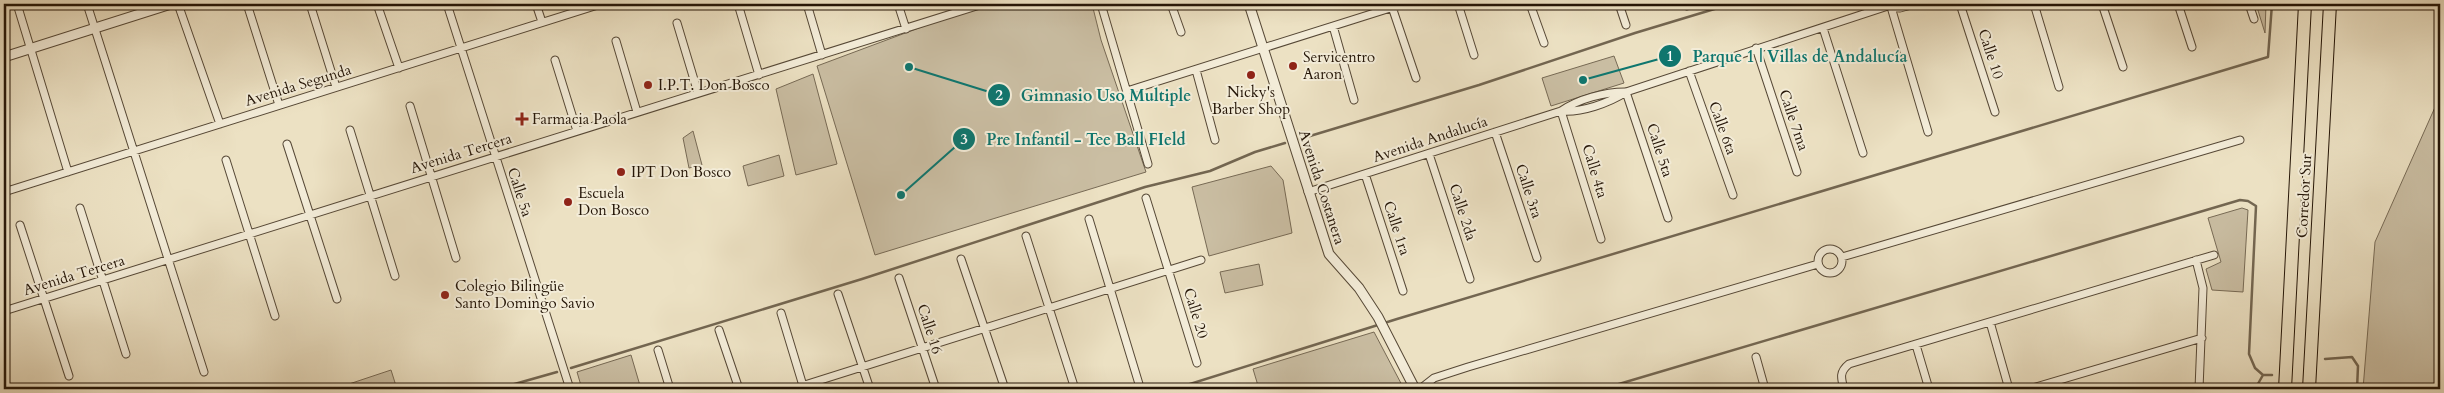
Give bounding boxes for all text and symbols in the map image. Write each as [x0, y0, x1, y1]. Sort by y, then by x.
street label: Calle 10 [1973, 26, 2009, 82]
callout: Parque 1 | Villas de Andalucía [1657, 40, 1917, 71]
text: 1 [1666, 46, 1674, 66]
text: Parque 1 | Villas de Andalucía [1693, 46, 1908, 68]
place label: Servicentro Aaron [1303, 47, 1375, 84]
street label: Avenida Segunda [242, 59, 354, 111]
marker: Servicentro Aaron [1287, 60, 1299, 72]
marker: Nicky's Barber Shop [1245, 69, 1257, 81]
place label: I.P.T. Don Bosco [658, 75, 770, 95]
marker: I.P.T. Don Bosco [642, 79, 654, 91]
callout: Gimnasio Uso Multiple [986, 80, 1202, 111]
place label: Nicky's Barber Shop [1212, 82, 1290, 119]
text: 2 [995, 85, 1003, 105]
text: Gimnasio Uso Multiple [1021, 85, 1191, 107]
street label: Calle 7ma [1774, 87, 1814, 154]
street label: Calle 6ta [1704, 99, 1742, 158]
place label: Farmacia Paola [532, 109, 628, 129]
street label: Avenida Andalucía [1370, 111, 1490, 167]
marker: Farmacia Paola [516, 113, 528, 125]
street label: Calle 5ta [1642, 121, 1678, 180]
callout: Pre Infantil - Tee Ball FIeld [951, 124, 1196, 155]
street label: Avenida Costanera [1294, 127, 1350, 247]
street label: Avenida Tercera [408, 128, 515, 178]
text: 3 [960, 129, 968, 149]
text: Pre Infantil - Tee Ball FIeld [986, 129, 1186, 151]
street label: Calle 4ta [1577, 142, 1613, 201]
street label: Corredor Sur [2292, 153, 2316, 239]
street label: Calle 3ra [1511, 161, 1547, 221]
place label: IPT Don Bosco [631, 162, 731, 182]
street label: Calle 5a [503, 165, 537, 220]
marker: IPT Don Bosco [615, 166, 627, 178]
street label: Calle 2da [1444, 181, 1482, 243]
place label: Escuela Don Bosco [578, 183, 649, 220]
marker: Escuela Don Bosco [562, 196, 574, 208]
street label: Calle 1ra [1379, 198, 1415, 258]
street label: Avenida Tercera [21, 250, 128, 300]
place label: Colegio Bilingüe Santo Domingo Savio [455, 276, 595, 313]
street label: Calle 20 [1179, 285, 1213, 341]
marker: Colegio Bilingüe Santo Domingo Savio [439, 289, 451, 301]
street label: Calle 16 [912, 301, 948, 357]

